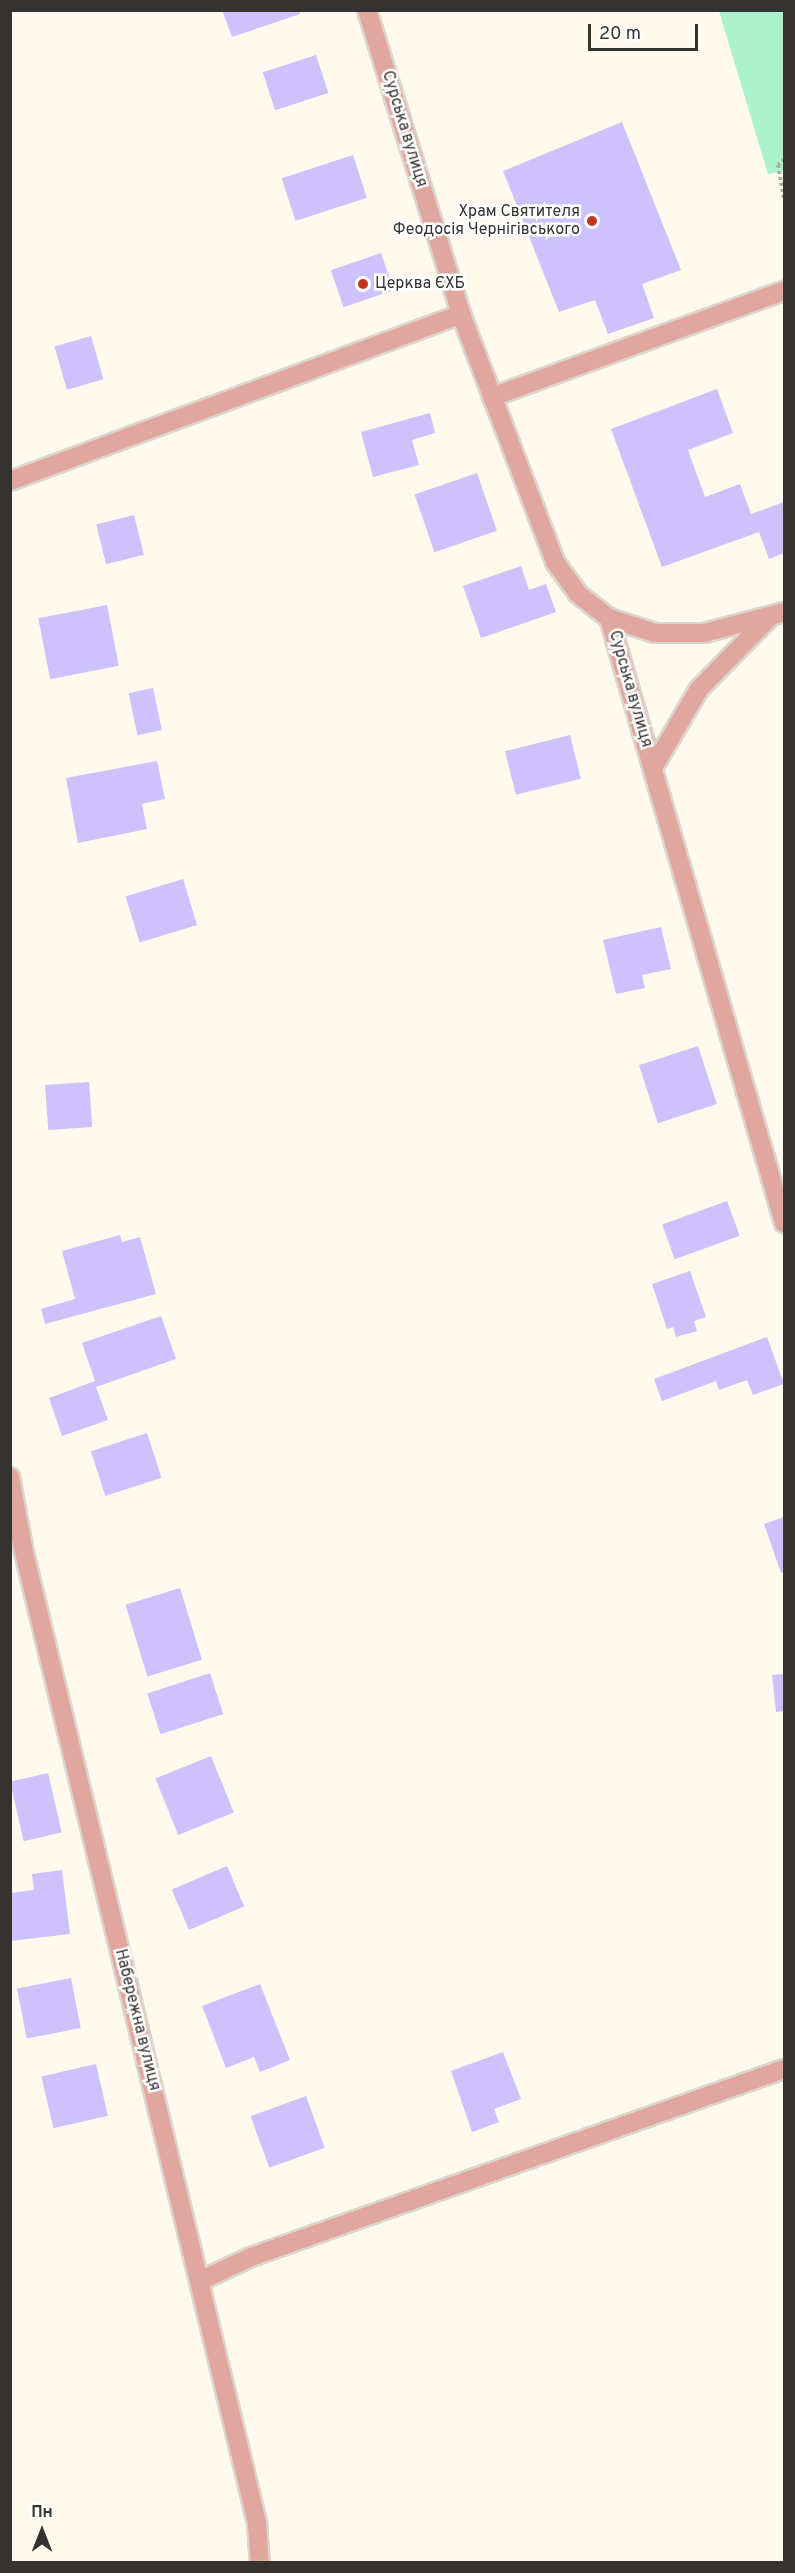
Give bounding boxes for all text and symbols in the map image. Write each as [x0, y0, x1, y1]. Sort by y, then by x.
scale bar [591, 12, 700, 50]
text: 20 m [599, 23, 641, 46]
street label: Сурська вулиця [377, 68, 431, 190]
place label: Храм Святителя Феодосія Чернігівського [393, 202, 580, 240]
marker: Храм Святителя Феодосія Чернігівського [585, 214, 599, 228]
place label: Церква ЄХБ [375, 274, 465, 294]
marker: Церква ЄХБ [356, 277, 370, 291]
street label: Сурська вулиця [604, 628, 656, 750]
street label: Набережна вулиця [110, 1947, 164, 2093]
north arrow [12, 2501, 72, 2561]
text: Пн [31, 2503, 53, 2523]

